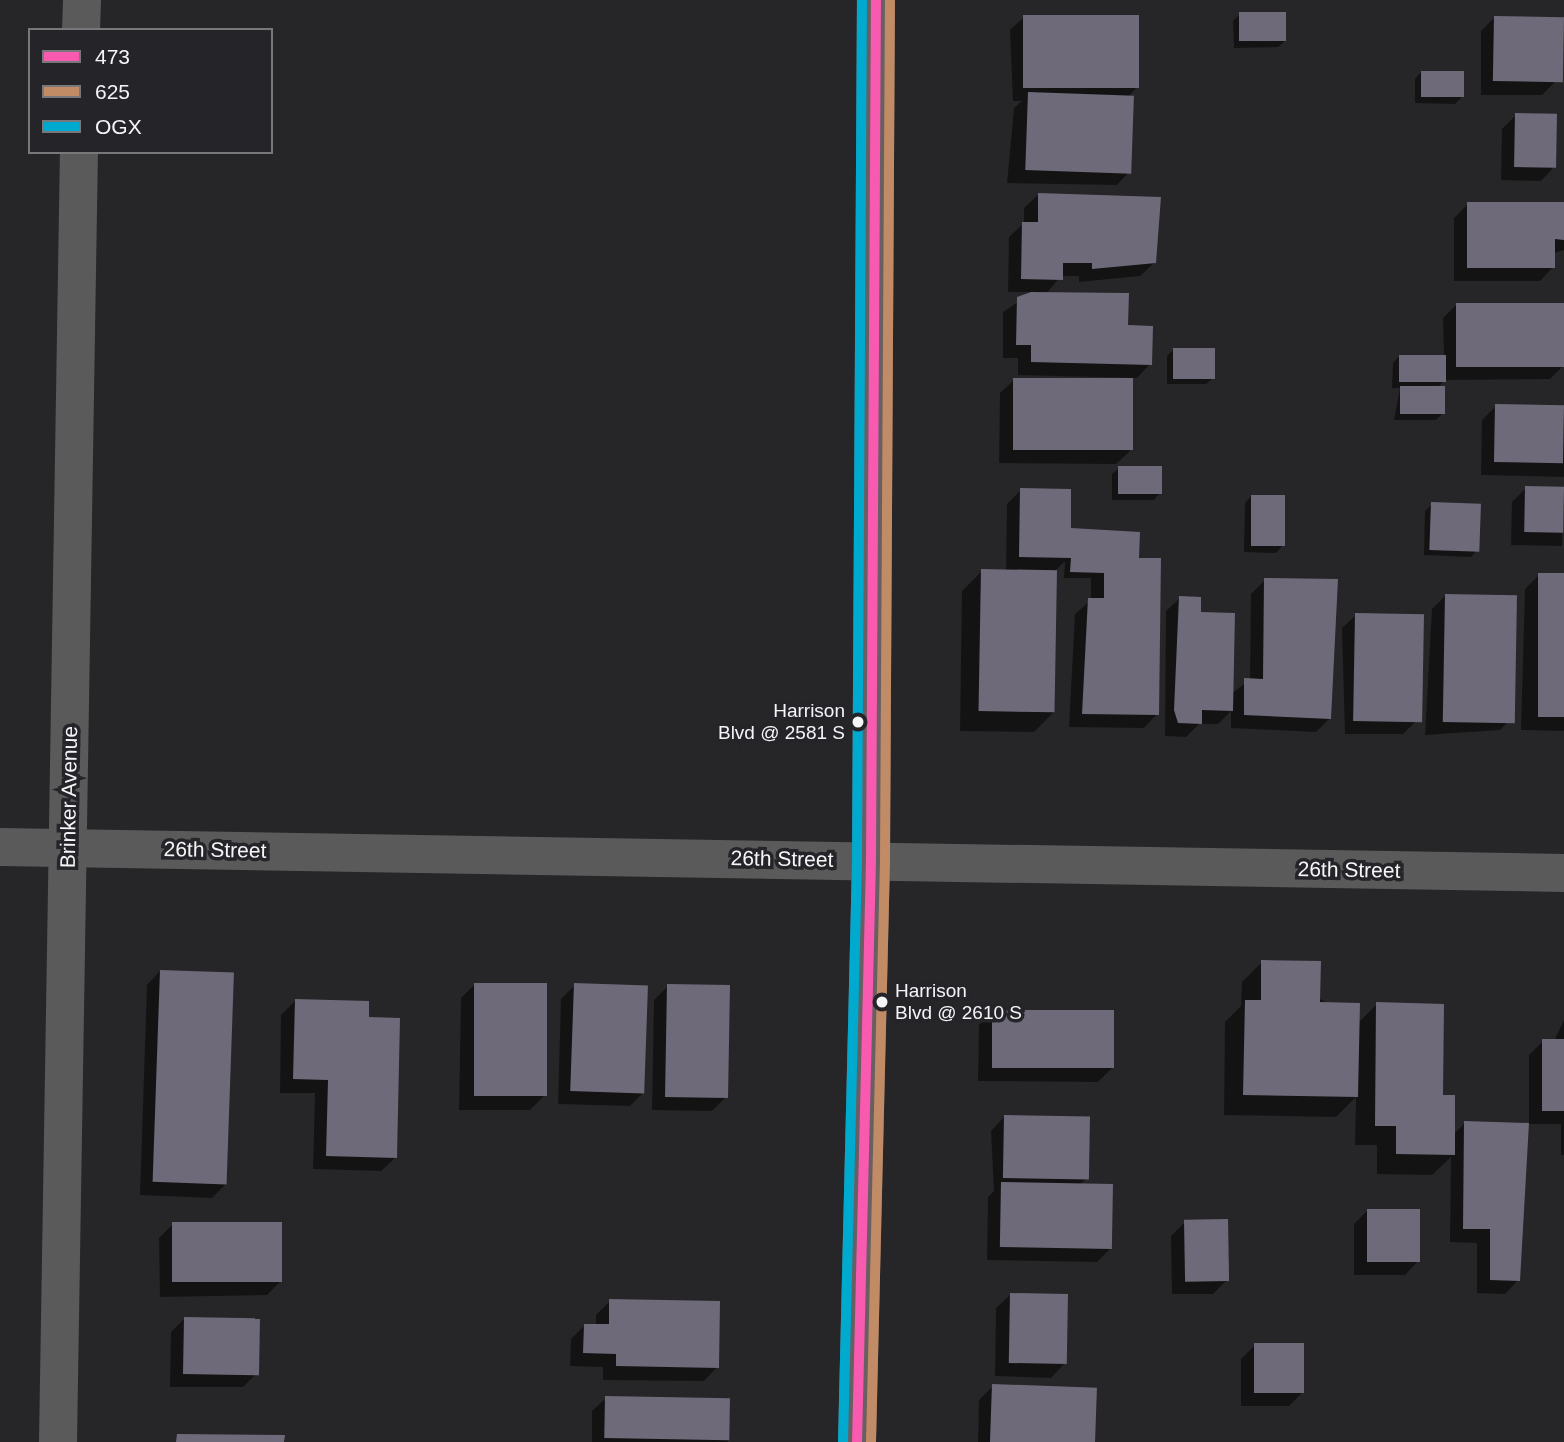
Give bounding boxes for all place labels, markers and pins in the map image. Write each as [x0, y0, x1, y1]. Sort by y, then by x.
place label: Harrison Blvd @ 2581 S [718, 700, 845, 744]
marker: Harrison Blvd @ 2581 S [851, 715, 865, 729]
place label: Harrison Blvd @ 2610 S [895, 980, 1022, 1024]
marker: Harrison Blvd @ 2610 S [875, 995, 889, 1009]

